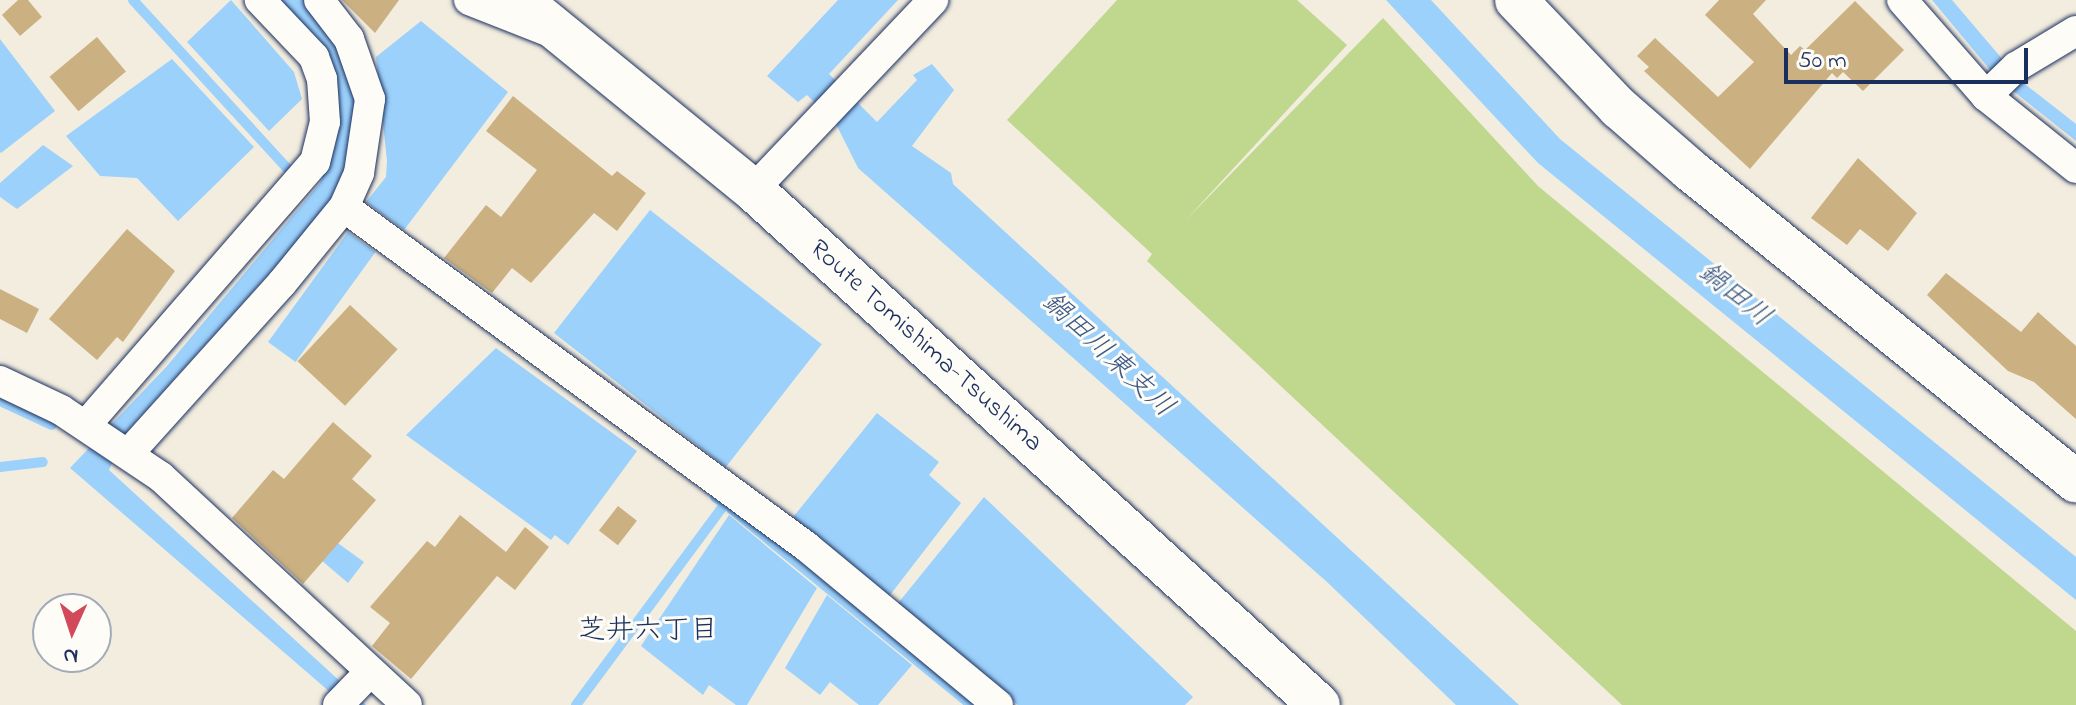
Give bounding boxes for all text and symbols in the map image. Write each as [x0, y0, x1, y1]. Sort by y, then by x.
scale bar [1788, 32, 2032, 82]
text: 50 m [1798, 44, 1847, 79]
street label: Route Tomishima-Tsushima [802, 234, 1048, 460]
water label: 鍋田川 [1691, 257, 1777, 335]
water label: 鍋田川東支川 [1034, 286, 1180, 426]
north arrow [32, 593, 112, 673]
district label: 芝井六丁目 [578, 615, 718, 649]
text: N [63, 639, 79, 671]

